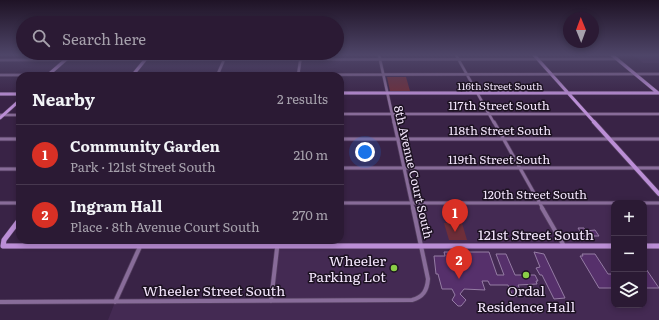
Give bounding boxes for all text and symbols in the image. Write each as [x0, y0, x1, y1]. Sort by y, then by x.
north arrow [563, 12, 599, 48]
search box [16, 16, 344, 60]
icon: search [30, 27, 52, 49]
text: Search here [62, 27, 146, 50]
street label: 116th Street South [457, 78, 543, 93]
text: Nearby [32, 86, 95, 111]
text: 2 results [277, 89, 328, 108]
street label: 117th Street South [448, 96, 550, 114]
street label: 8th Avenue Court South [390, 104, 438, 241]
street label: 118th Street South [449, 121, 551, 139]
text: Community Garden [70, 134, 220, 157]
your location [355, 142, 375, 162]
text: 1 [42, 145, 48, 164]
text: 210 m [293, 145, 328, 164]
street label: 119th Street South [448, 150, 550, 168]
text: Park · 121st Street South [70, 157, 216, 176]
street label: 120th Street South [483, 185, 587, 203]
text: Ingram Hall [70, 194, 162, 217]
pin: 1 [442, 199, 468, 232]
map controls [611, 200, 647, 308]
button: + [611, 200, 647, 236]
text: 2 [42, 205, 48, 224]
text: 270 m [292, 205, 328, 224]
text: Place · 8th Avenue Court South [70, 217, 260, 236]
street label: 121st Street South [478, 224, 594, 244]
button: − [611, 236, 647, 272]
pin: 2 [446, 246, 472, 279]
place label: Wheeler Parking Lot [308, 250, 386, 286]
marker: Wheeler Parking Lot [389, 263, 399, 273]
marker: Ordal Residence Hall [521, 270, 531, 280]
button: layers [611, 272, 647, 308]
street label: Wheeler Street South [143, 280, 285, 300]
place label: Ordal Residence Hall [477, 280, 575, 316]

